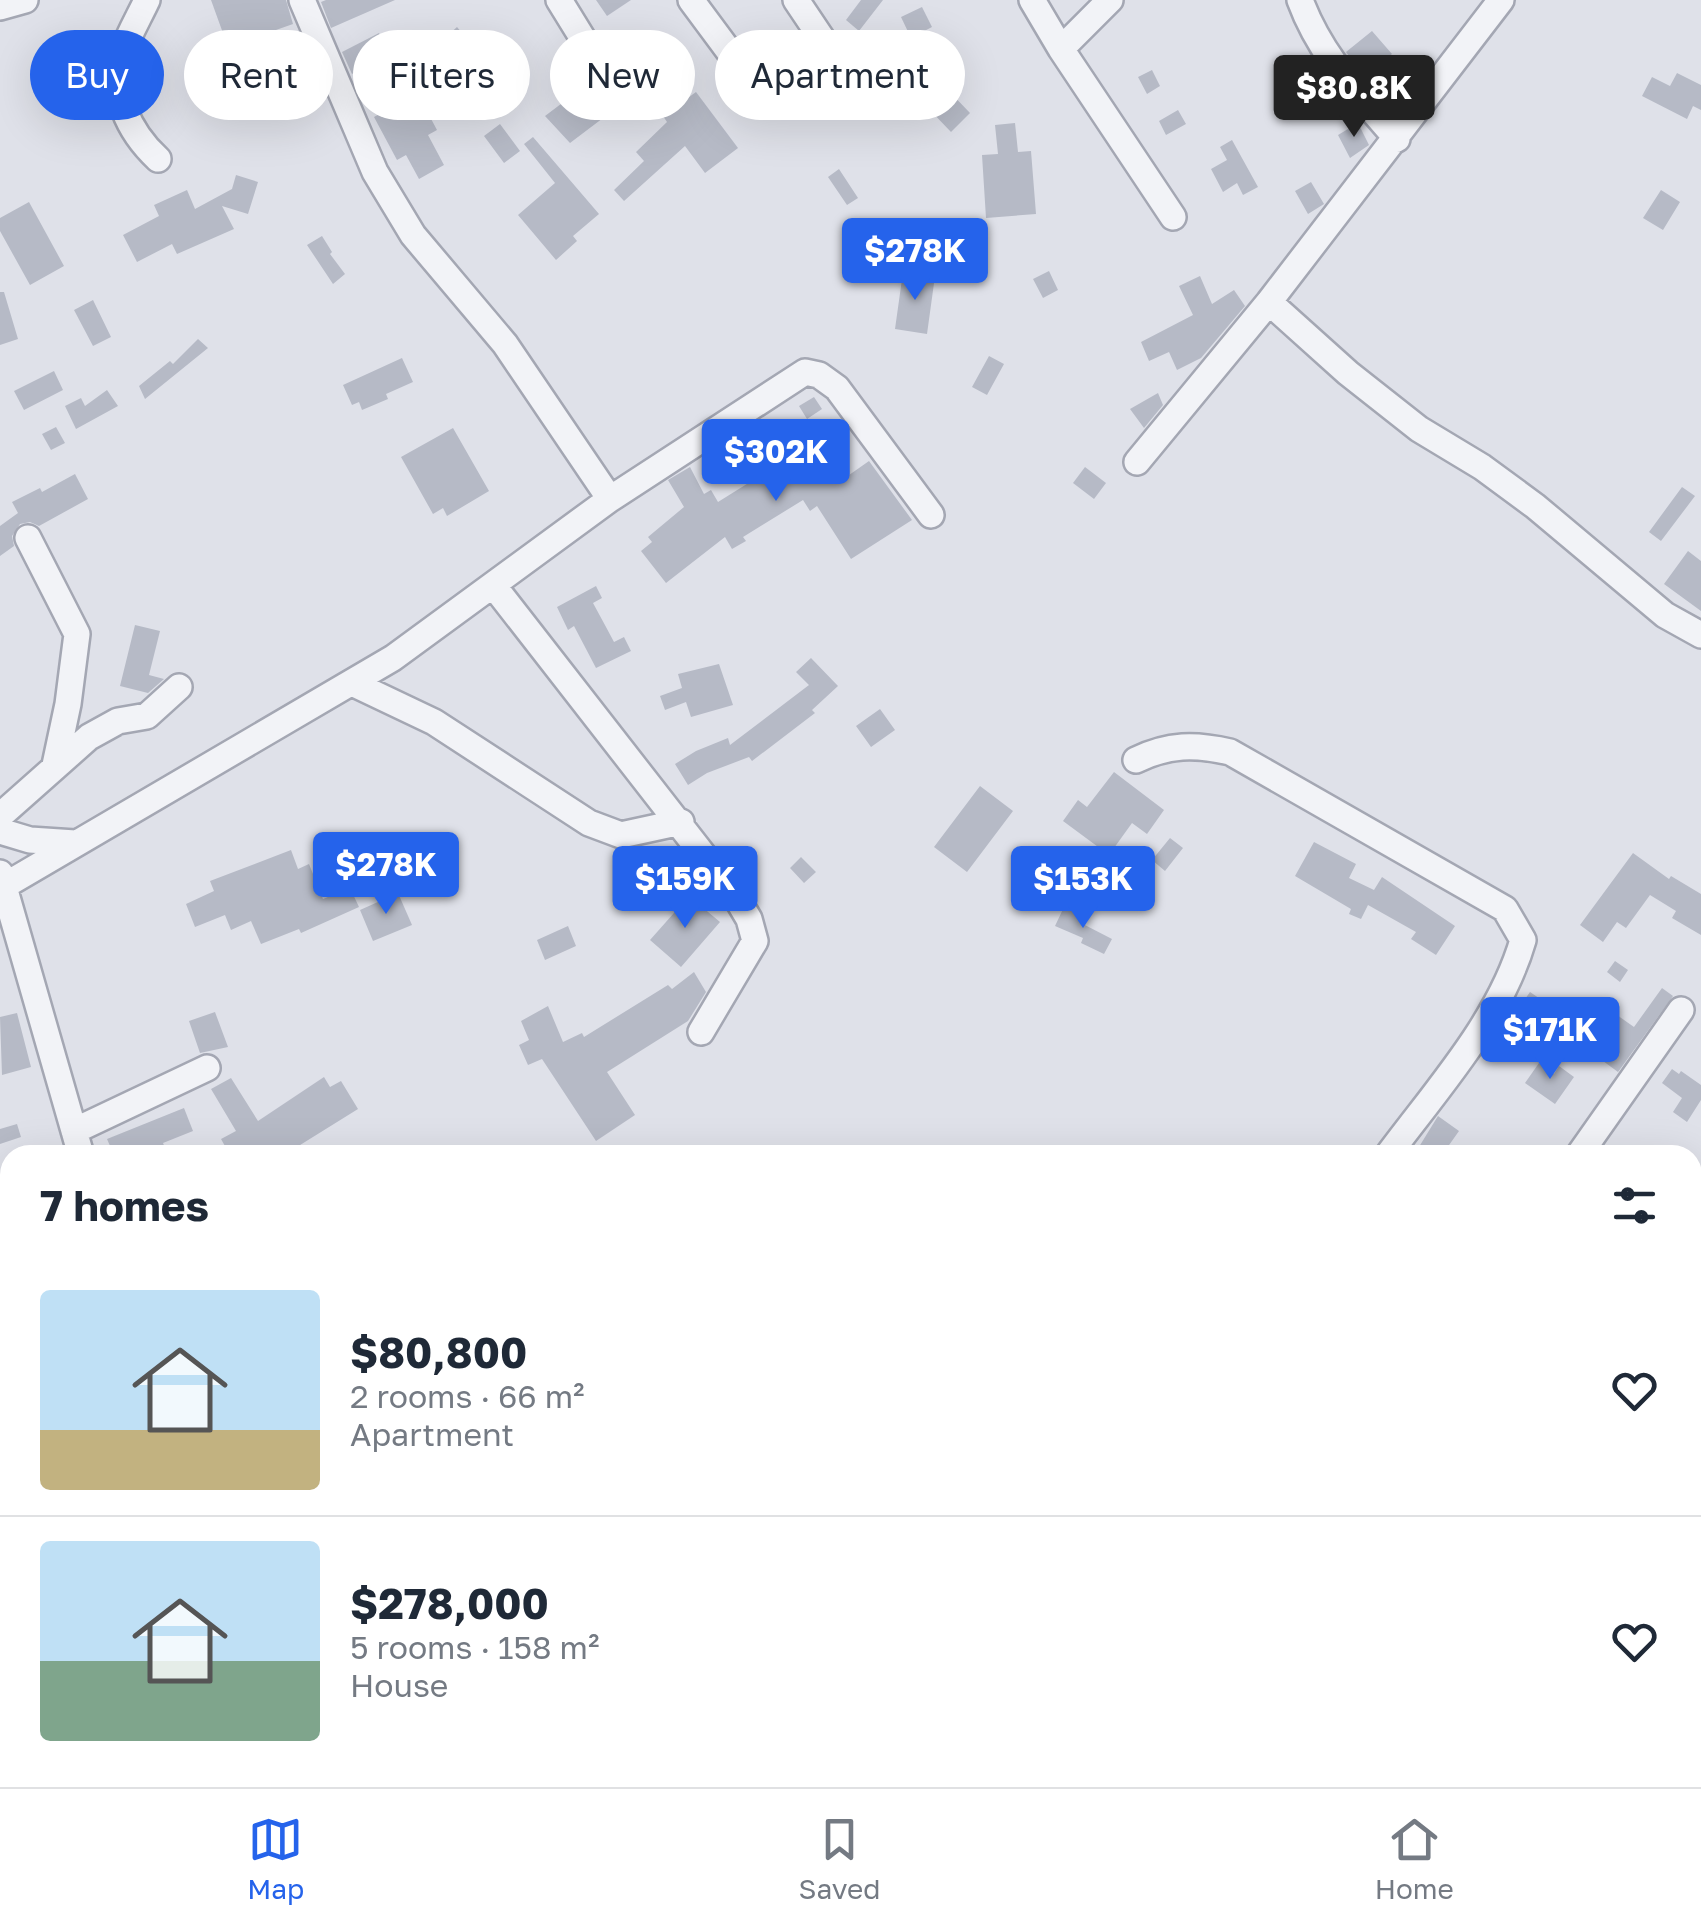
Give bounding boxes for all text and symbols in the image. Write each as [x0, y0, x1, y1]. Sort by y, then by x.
chip: Buy [30, 30, 164, 120]
chip: Rent [184, 30, 333, 120]
chip: Filters [353, 30, 530, 120]
chip: New [550, 30, 695, 120]
chip: Apartment [715, 30, 965, 120]
pin: $80.8K [1273, 55, 1435, 140]
text: $80.8K [1296, 68, 1412, 106]
pin: $278K [845, 218, 985, 303]
text: $278K [864, 231, 966, 269]
pin: $302K [706, 419, 846, 504]
text: $302K [724, 432, 828, 470]
pin: $278K [316, 832, 456, 917]
text: $278K [335, 845, 437, 883]
pin: $159K [615, 846, 755, 931]
pin: $153K [1013, 846, 1153, 931]
text: $159K [635, 859, 735, 897]
text: $153K [1033, 859, 1133, 897]
pin: $171K [1480, 997, 1620, 1082]
text: $171K [1502, 1010, 1598, 1048]
icon: filters [1607, 1178, 1662, 1233]
text: 7 homes [40, 1180, 209, 1230]
text: $80,800 [350, 1327, 527, 1377]
icon: home [120, 1330, 240, 1450]
icon: heart [1607, 1363, 1662, 1418]
text: 2 rooms · 66 m² [350, 1377, 585, 1415]
text: Apartment [350, 1415, 514, 1453]
text: $278,000 [350, 1578, 549, 1628]
icon: home [120, 1581, 240, 1701]
icon: heart [1607, 1614, 1662, 1669]
text: 5 rooms · 158 m² [350, 1628, 599, 1666]
text: House [350, 1666, 448, 1704]
tab: Map [247, 1812, 304, 1905]
tab: Saved [799, 1812, 880, 1905]
tab: Home [1375, 1812, 1454, 1905]

